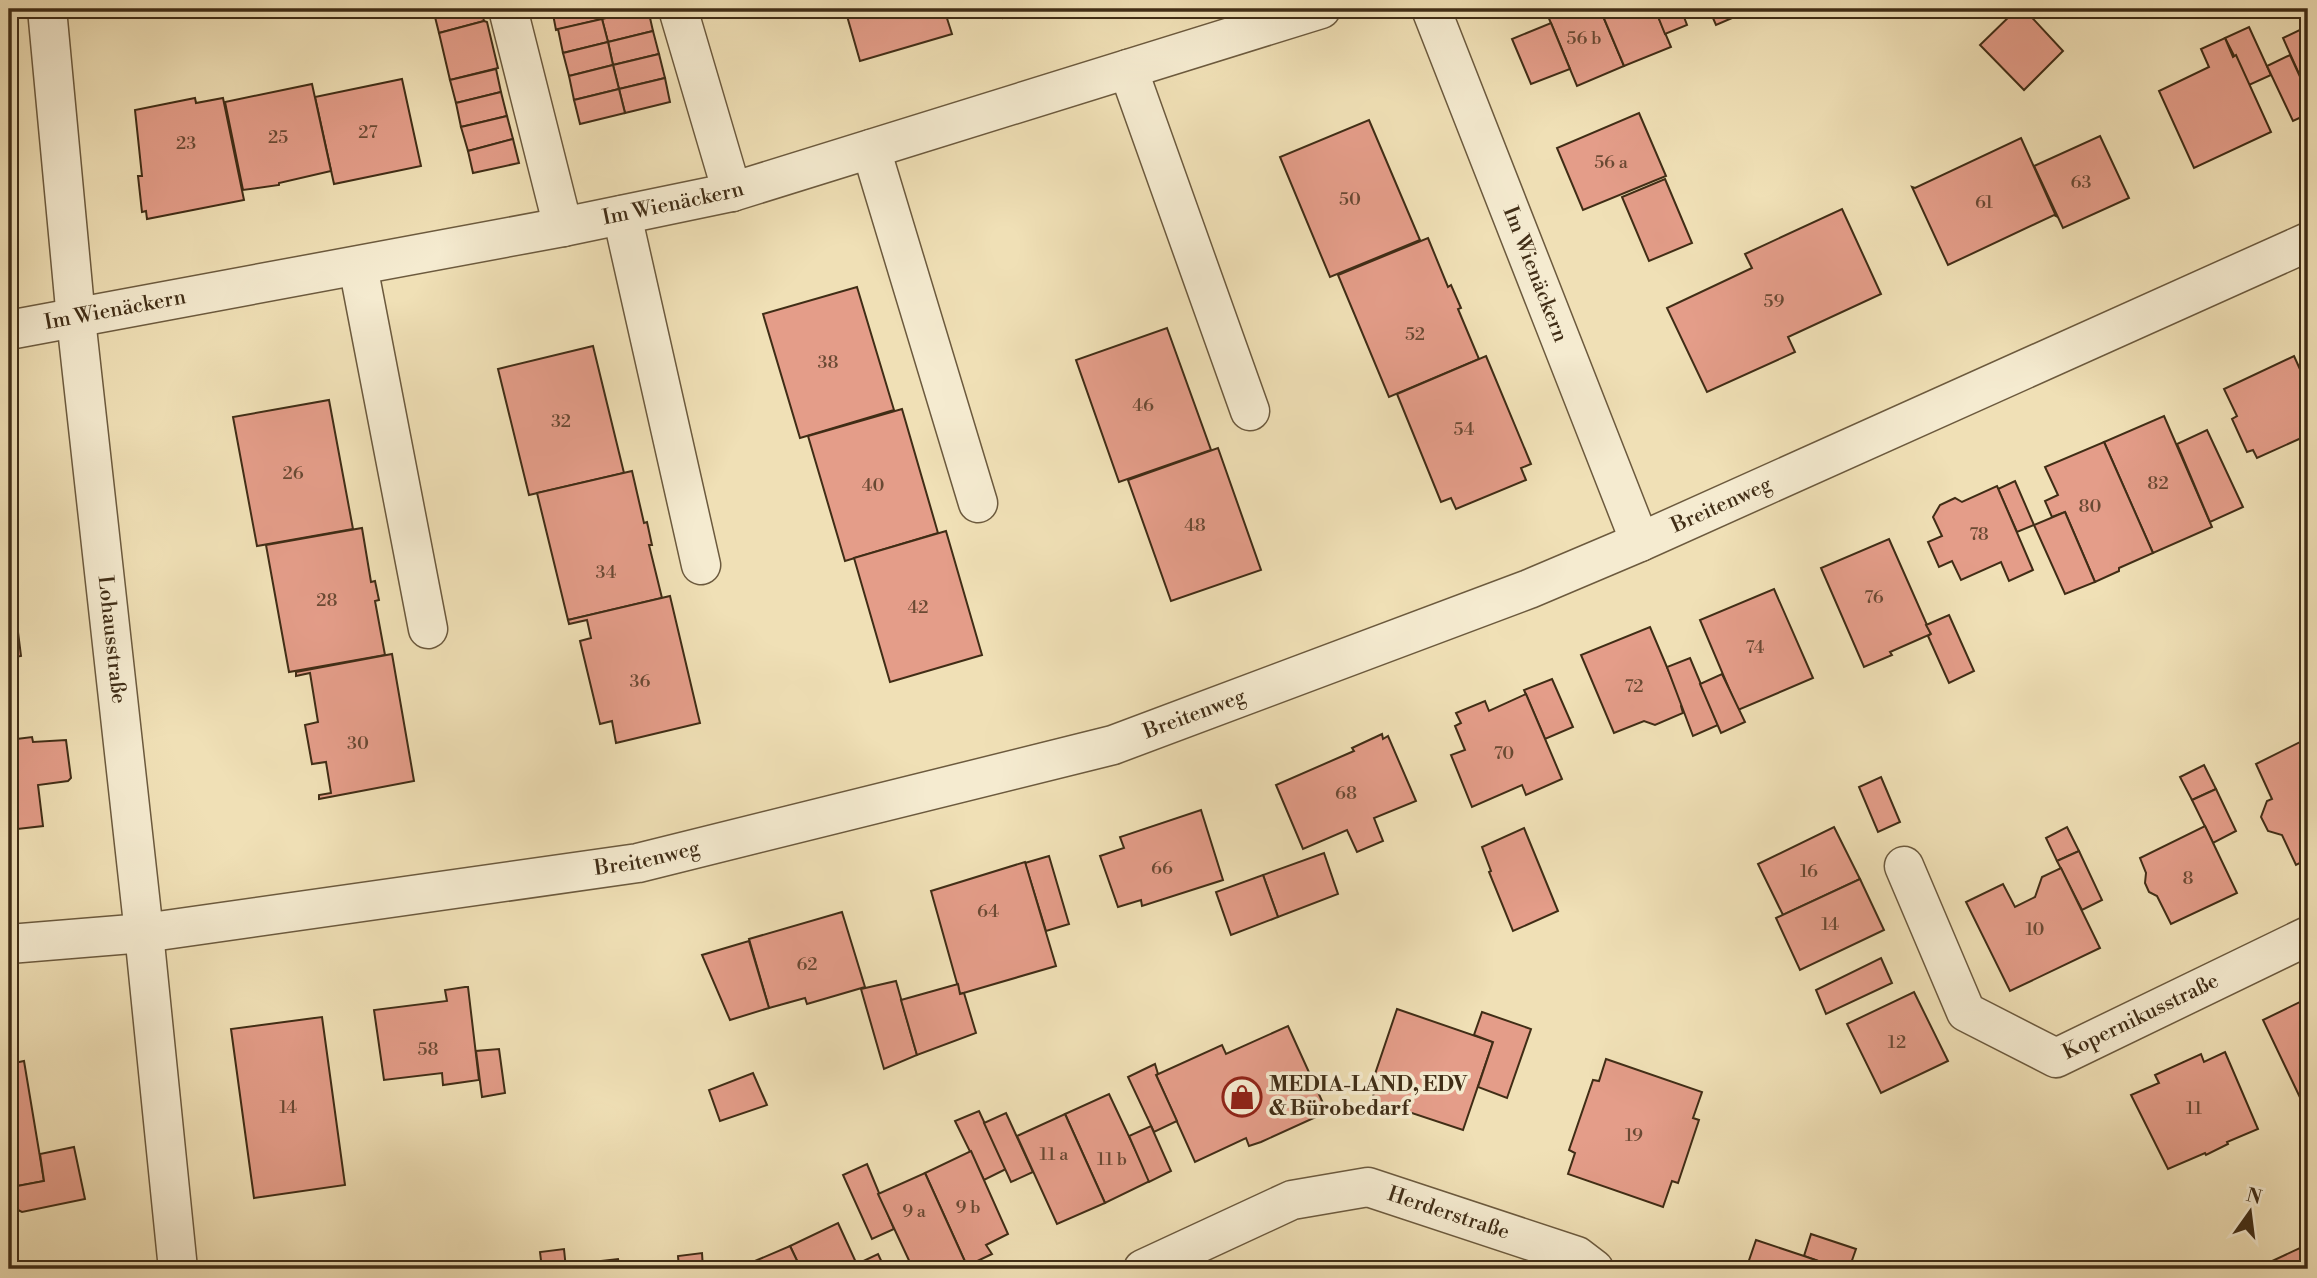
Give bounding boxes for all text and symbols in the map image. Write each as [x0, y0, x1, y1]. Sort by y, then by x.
house number: 56 b [1567, 27, 1601, 50]
house number: 27 [358, 121, 378, 144]
house number: 25 [268, 126, 288, 149]
house number: 23 [176, 132, 196, 155]
house number: 56 a [1594, 151, 1629, 174]
house number: 63 [2071, 171, 2091, 194]
street label: Im Wienäckern [600, 176, 748, 231]
house number: 50 [1339, 188, 1361, 211]
house number: 61 [1975, 191, 1993, 214]
street label: Im Wienäckern [1497, 203, 1574, 346]
street label: Im Wienäckern [42, 284, 189, 336]
house number: 59 [1764, 290, 1785, 313]
house number: 52 [1405, 323, 1425, 346]
house number: 38 [818, 351, 838, 374]
house number: 46 [1132, 394, 1154, 417]
house number: 32 [551, 410, 571, 433]
house number: 54 [1454, 418, 1475, 441]
house number: 26 [282, 462, 304, 485]
street label: Breitenweg [1666, 472, 1776, 540]
house number: 82 [2147, 472, 2169, 495]
house number: 40 [862, 474, 884, 497]
house number: 80 [2079, 495, 2102, 518]
house number: 48 [1184, 514, 1206, 537]
house number: 78 [1969, 523, 1989, 546]
house number: 34 [596, 561, 617, 584]
street label: Lohausstraße [91, 574, 132, 705]
house number: 76 [1864, 586, 1884, 609]
house number: 28 [316, 589, 338, 612]
house number: 42 [908, 596, 928, 619]
house number: 74 [1746, 636, 1765, 659]
house number: 36 [630, 670, 651, 693]
house number: 72 [1624, 675, 1644, 698]
street label: Breitenweg [1139, 683, 1249, 746]
house number: 30 [347, 732, 369, 755]
house number: 70 [1494, 742, 1514, 765]
house number: 68 [1335, 782, 1357, 805]
street label: Breitenweg [592, 835, 703, 882]
house number: 66 [1151, 857, 1173, 880]
house number: 16 [1800, 860, 1818, 883]
house number: 8 [2182, 867, 2194, 890]
house number: 64 [977, 900, 999, 923]
house number: 14 [1821, 913, 1839, 936]
house number: 10 [2025, 918, 2045, 941]
house number: 62 [796, 953, 818, 976]
street label: Kopernikusstraße [2059, 968, 2223, 1066]
house number: 12 [1888, 1031, 1906, 1054]
house number: 58 [418, 1038, 438, 1061]
place label: MEDIA-LAND, EDV & Bürobedarf [1269, 1072, 1468, 1122]
shop icon: MEDIA-LAND, EDV & Bürobedarf [1221, 1076, 1263, 1118]
house number: 14 [279, 1096, 297, 1119]
house number: 11 [2186, 1097, 2202, 1120]
house number: 19 [1625, 1124, 1643, 1147]
house number: 11 a [1040, 1143, 1069, 1166]
house number: 11 b [1097, 1148, 1127, 1171]
north arrow [2216, 1176, 2286, 1246]
street label: Herderstraße [1384, 1181, 1513, 1246]
text: N [2244, 1183, 2264, 1210]
house number: 9 b [956, 1196, 980, 1219]
house number: 9 a [902, 1200, 927, 1223]

